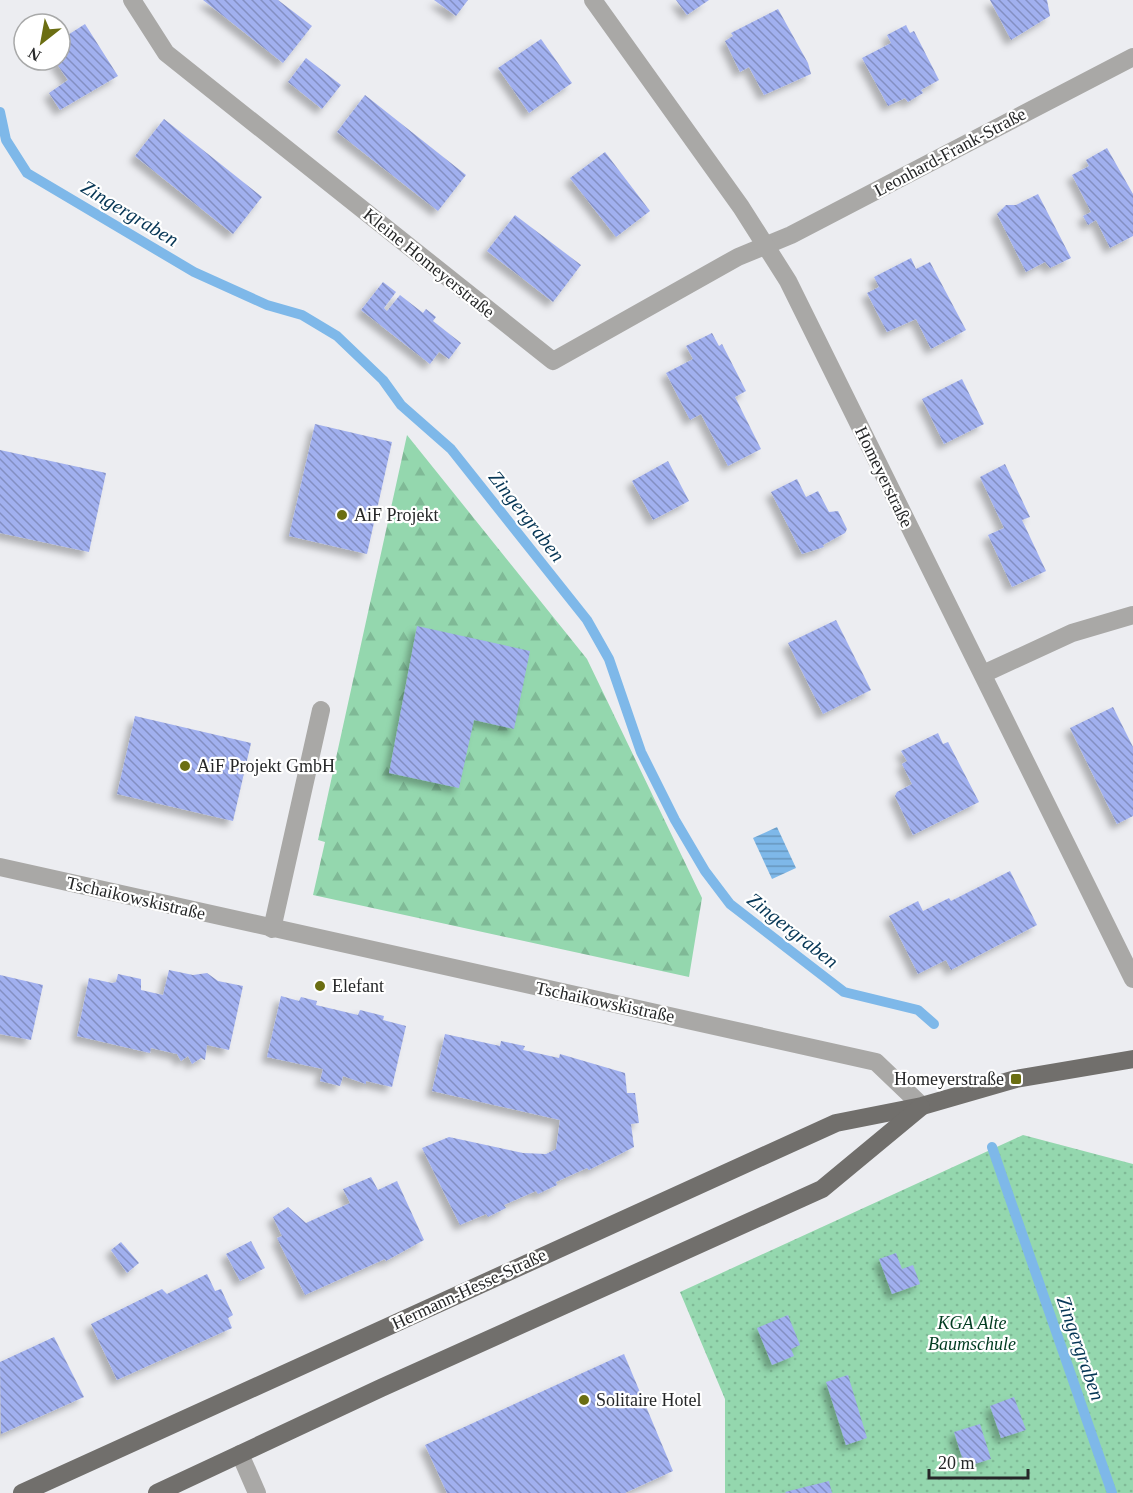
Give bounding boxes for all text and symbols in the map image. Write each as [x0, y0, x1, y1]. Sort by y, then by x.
north arrow [12, 12, 72, 72]
text: N [25, 44, 44, 65]
street label: Leonhard-Frank-Straße [871, 104, 1029, 200]
water label: Zingergraben [77, 175, 182, 251]
street label: Kleine Homeyerstraße [360, 204, 498, 322]
street label: Homeyerstraße [851, 423, 917, 531]
water label: Zingergraben [484, 466, 569, 566]
place label: AiF Projekt [354, 505, 439, 525]
marker: AiF Projekt [335, 508, 349, 522]
place label: AiF Projekt GmbH [197, 756, 335, 776]
marker: AiF Projekt GmbH [178, 759, 192, 773]
street label: Tschaikowskistraße [65, 872, 207, 924]
water label: Zingergraben [743, 888, 843, 973]
place label: Elefant [332, 976, 384, 996]
street label: Tschaikowskistraße [534, 977, 676, 1027]
marker: Elefant [313, 979, 327, 993]
place label: Homeyerstraße [894, 1069, 1004, 1089]
marker: Homeyerstraße [1009, 1072, 1023, 1086]
street label: Hermann-Hesse-Straße [389, 1244, 549, 1334]
water label: Zingergraben [1052, 1293, 1109, 1404]
park label: KGA Alte Baumschule [928, 1313, 1016, 1354]
place label: Solitaire Hotel [596, 1390, 701, 1410]
marker: Solitaire Hotel [577, 1393, 591, 1407]
scale bar [929, 1442, 1028, 1480]
text: 20 m [938, 1453, 975, 1473]

